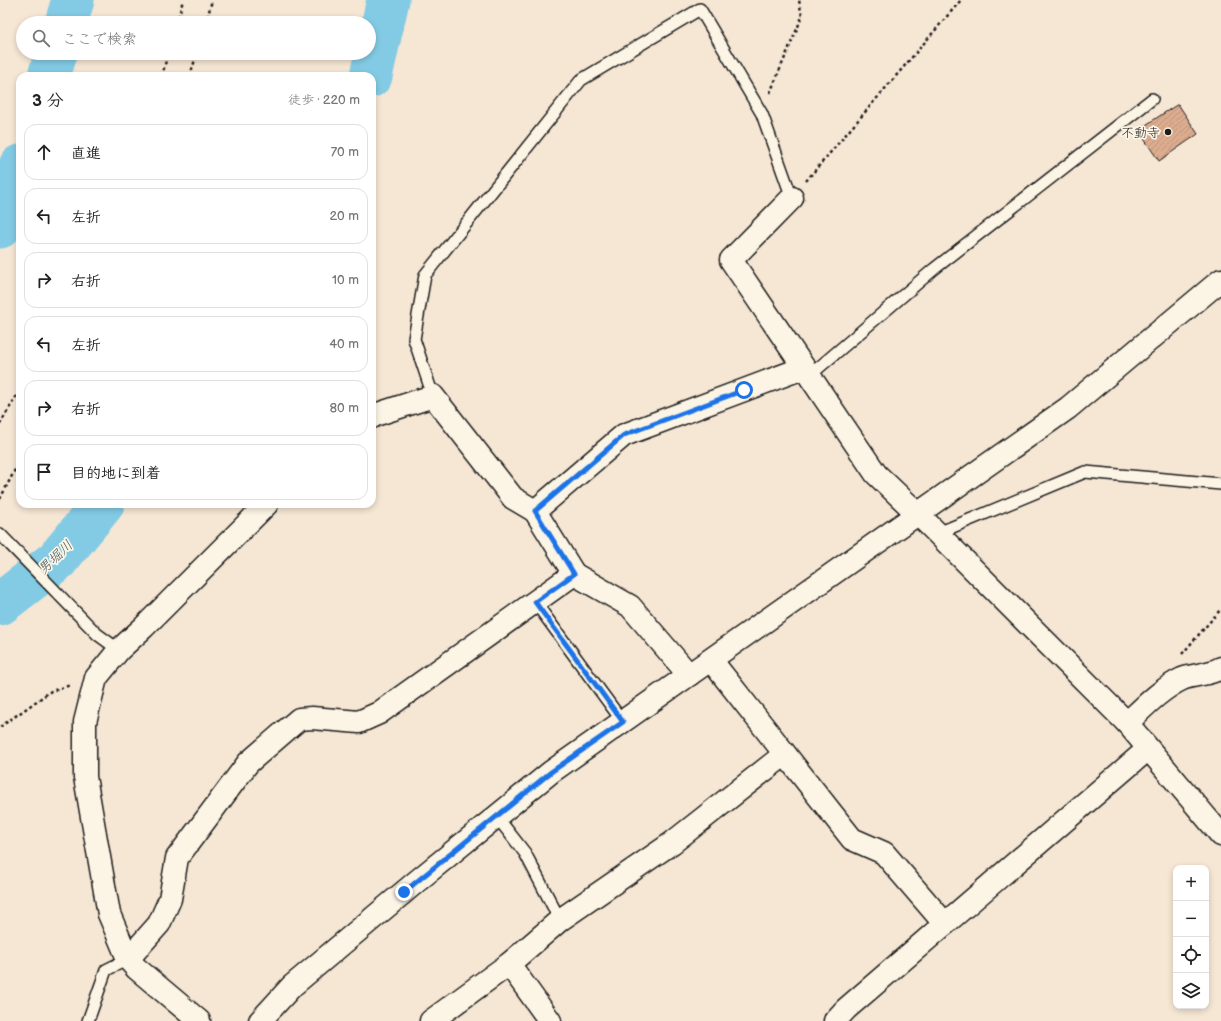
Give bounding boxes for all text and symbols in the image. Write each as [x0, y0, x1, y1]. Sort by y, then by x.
search box [16, 16, 376, 60]
icon: search [30, 27, 52, 49]
text: ここで検索 [62, 30, 137, 49]
text: 3 分 [32, 91, 64, 111]
text: 徒歩 · 220 m [288, 92, 360, 108]
place label: 不動寺 [1121, 125, 1160, 141]
marker: 不動寺 [1163, 127, 1173, 137]
icon: ahead [33, 141, 55, 163]
text: 直進 [71, 144, 101, 163]
text: 70 m [331, 144, 359, 160]
icon: left [33, 205, 55, 227]
text: 左折 [71, 208, 101, 227]
text: 20 m [329, 208, 359, 224]
icon: right [33, 269, 55, 291]
text: 右折 [71, 272, 101, 291]
text: 10 m [332, 272, 359, 288]
icon: left [33, 333, 55, 355]
text: 左折 [71, 336, 101, 355]
text: 40 m [329, 336, 359, 352]
route start [735, 381, 753, 399]
icon: right [33, 397, 55, 419]
text: 右折 [71, 400, 101, 419]
text: 80 m [330, 400, 359, 416]
icon: arrive [33, 461, 55, 483]
text: 目的地に到着 [71, 464, 161, 483]
water label: 男堀川 [34, 537, 76, 578]
map controls [1173, 865, 1209, 1009]
button: + [1173, 865, 1209, 901]
route end [395, 883, 413, 901]
button: − [1173, 901, 1209, 937]
button: locate [1173, 937, 1209, 973]
button: layers [1173, 973, 1209, 1009]

